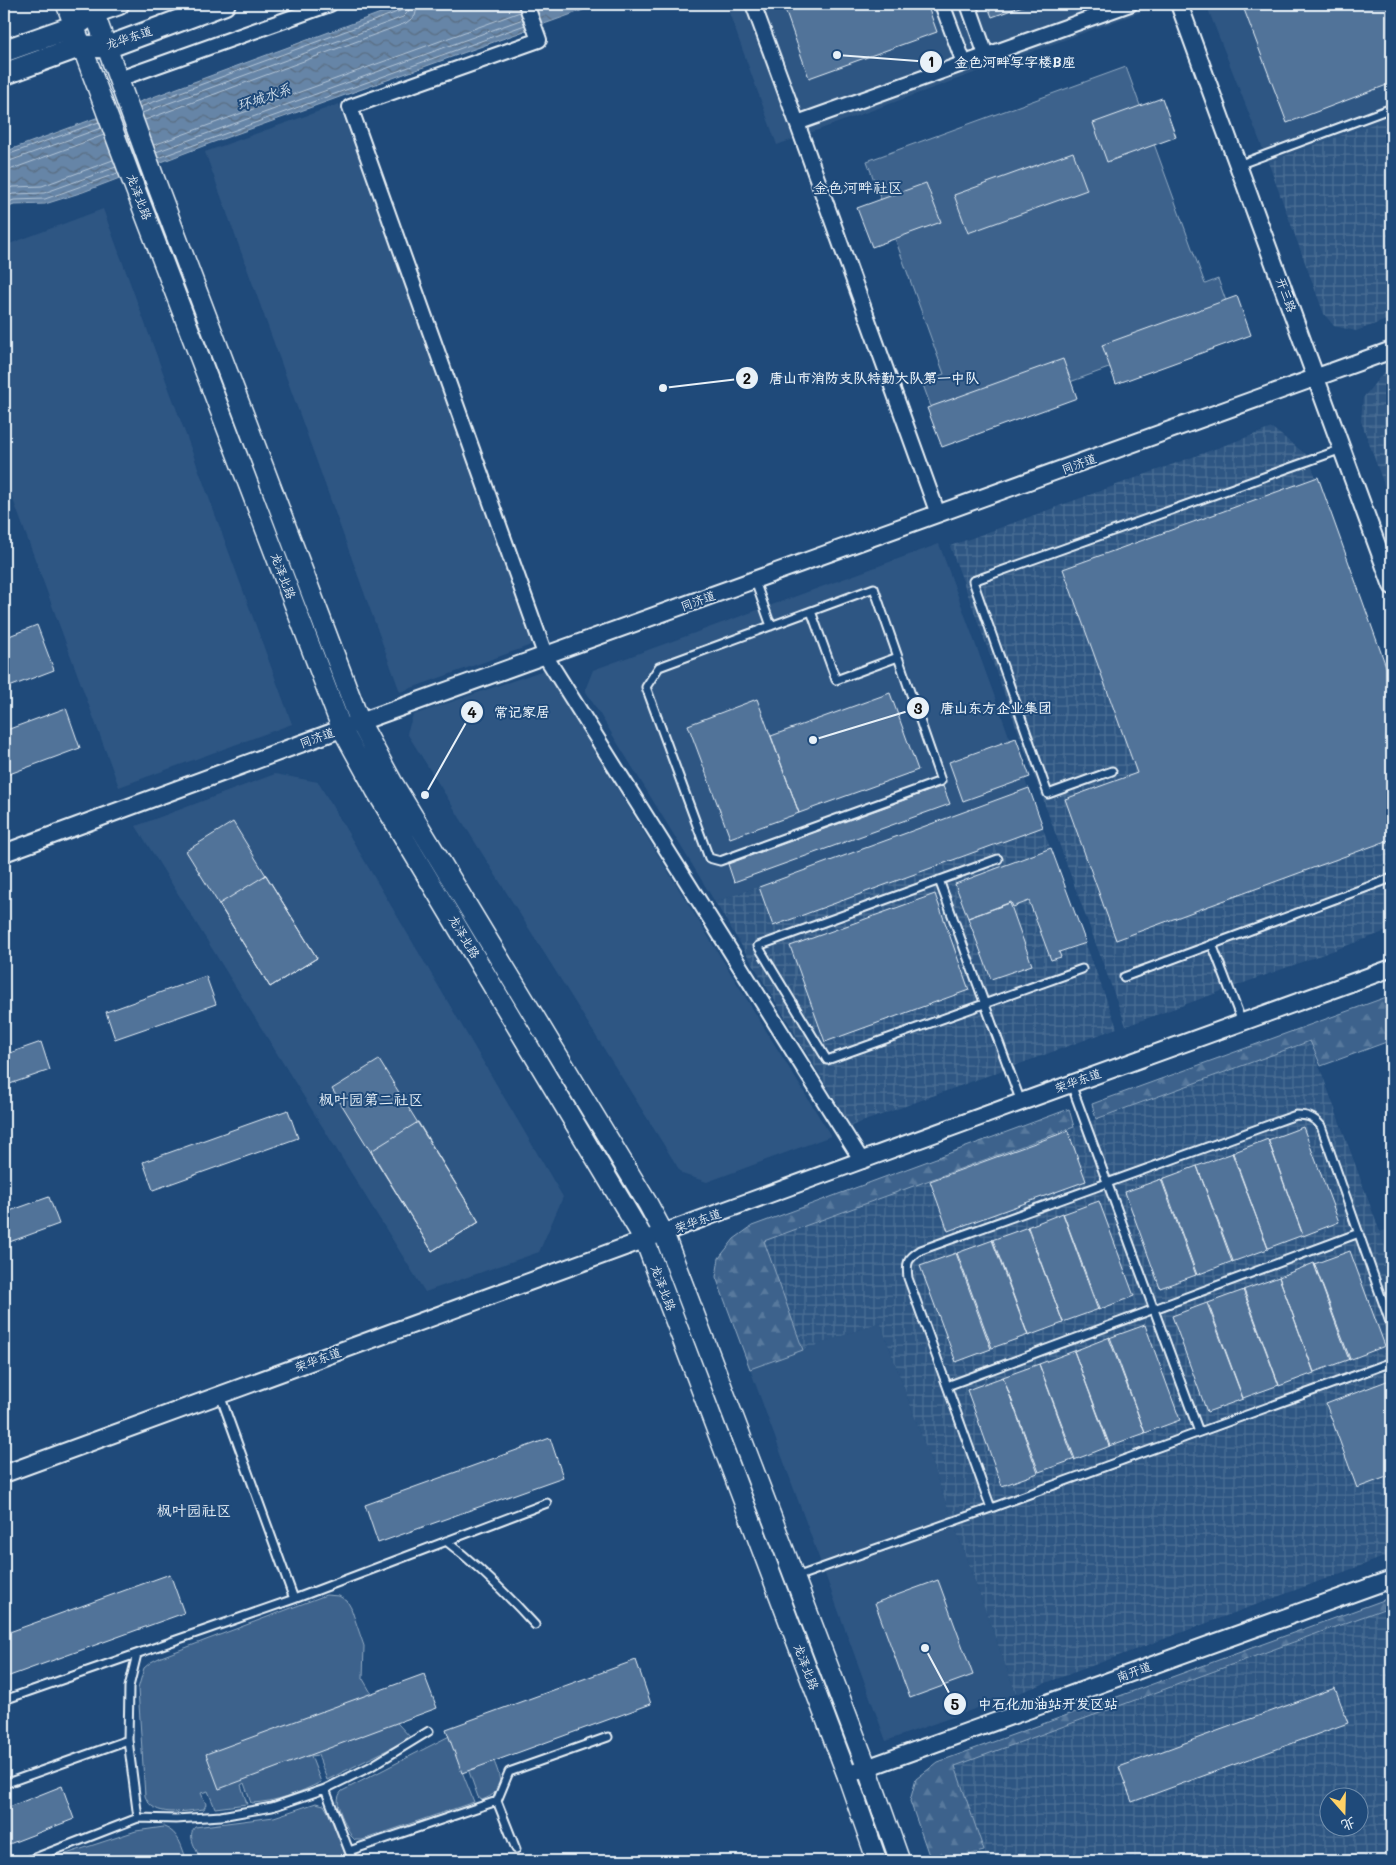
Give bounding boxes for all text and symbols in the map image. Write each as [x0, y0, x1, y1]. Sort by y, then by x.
street label: 龙华东道 [103, 22, 154, 52]
callout: 金色河畔写字楼B座 [919, 48, 1085, 77]
text: 1 [928, 51, 934, 71]
text: 金色河畔写字楼B座 [954, 52, 1076, 71]
water label: 环城水系 [234, 78, 293, 115]
street label: 龙泽北路 [124, 171, 156, 222]
district label: 金色河畔社区 [813, 177, 903, 197]
street label: 开三路 [1273, 275, 1301, 314]
callout: 唐山市消防支队特勤大队第一中队 [734, 364, 989, 393]
text: 2 [743, 368, 751, 388]
text: 唐山市消防支队特勤大队第一中队 [769, 368, 979, 387]
street label: 同济道 [1059, 449, 1098, 477]
street label: 龙泽北路 [268, 550, 300, 601]
street label: 同济道 [678, 586, 717, 614]
callout: 唐山东方企业集团 [905, 694, 1062, 723]
callout: 常记家居 [459, 698, 560, 727]
text: 3 [913, 698, 923, 718]
text: 唐山东方企业集团 [940, 698, 1052, 717]
text: 4 [467, 702, 477, 722]
text: 常记家居 [494, 702, 550, 721]
street label: 同济道 [297, 723, 336, 751]
street label: 龙泽北路 [446, 912, 484, 961]
street label: 荣华东道 [1052, 1064, 1103, 1096]
district label: 枫叶园第二社区 [318, 1089, 424, 1109]
street label: 荣华东道 [672, 1204, 723, 1236]
street label: 龙泽北路 [648, 1262, 680, 1313]
street label: 荣华东道 [292, 1343, 343, 1375]
district label: 枫叶园社区 [156, 1500, 232, 1520]
street label: 龙泽北路 [791, 1641, 823, 1692]
street label: 南开道 [1114, 1657, 1153, 1685]
callout: 中石化加油站开发区站 [943, 1690, 1128, 1719]
text: 5 [951, 1694, 960, 1714]
text: 中石化加油站开发区站 [978, 1694, 1118, 1713]
north arrow [1318, 1788, 1368, 1838]
text: 北 [1339, 1813, 1358, 1836]

